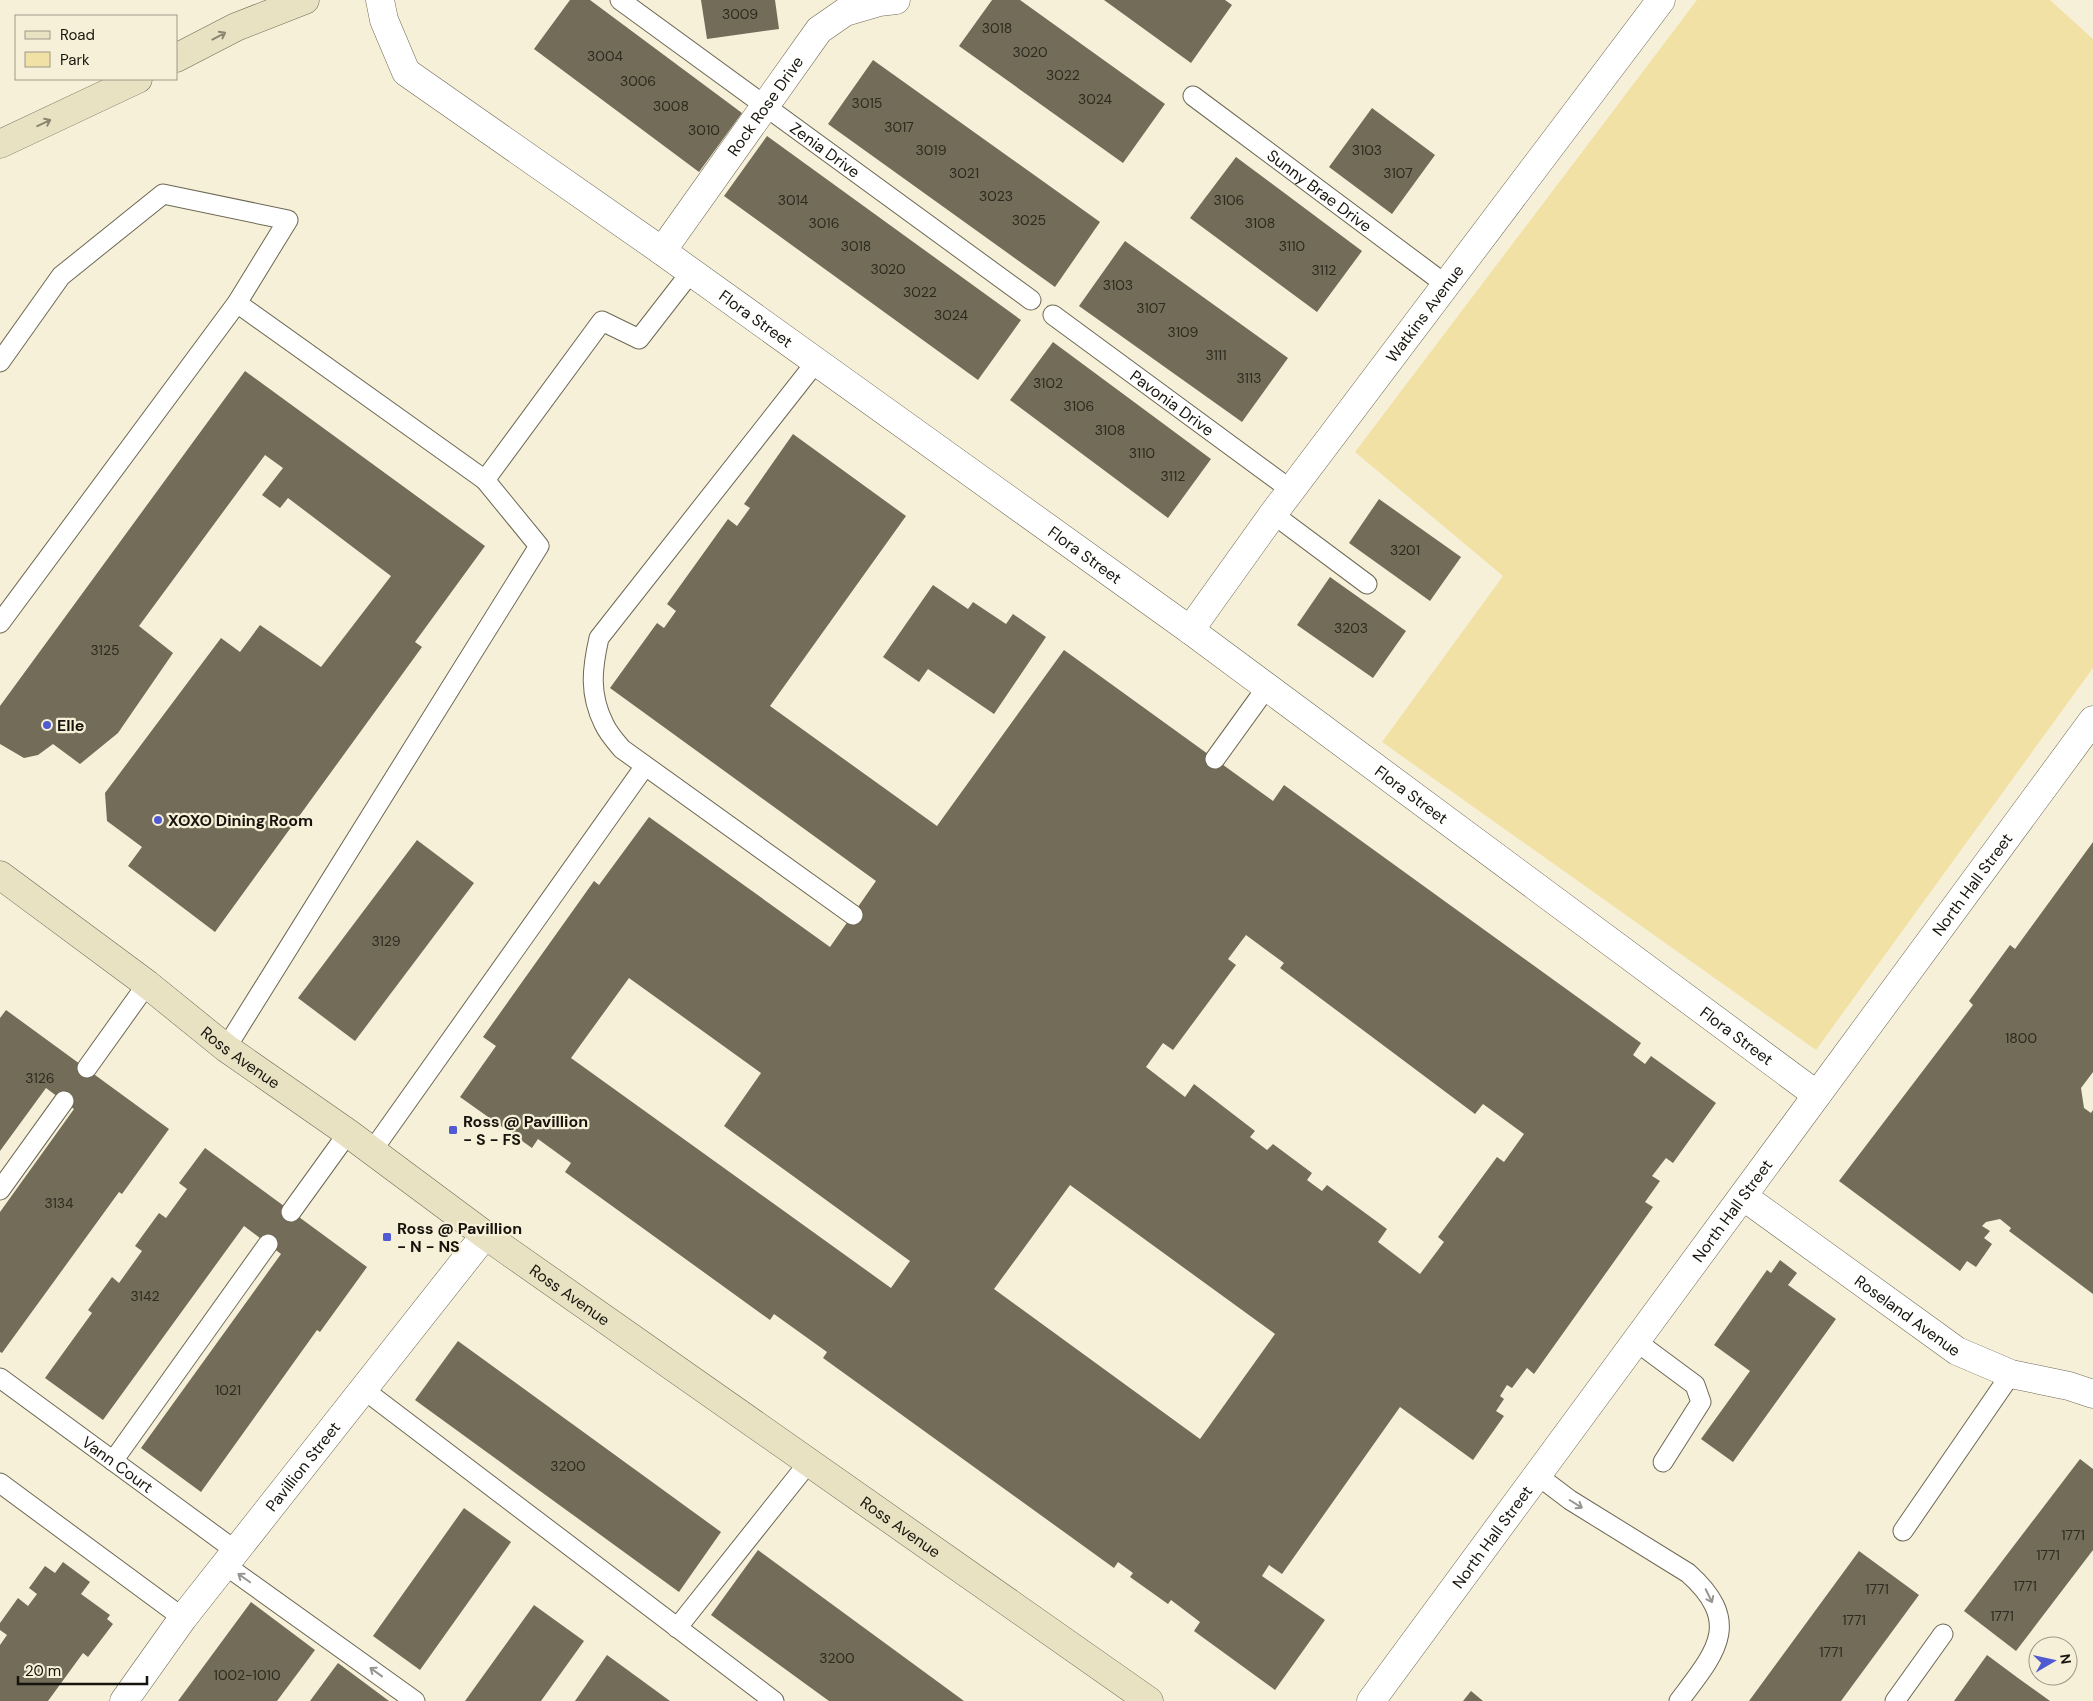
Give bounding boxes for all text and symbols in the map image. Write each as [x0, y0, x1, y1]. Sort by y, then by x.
house number: 3009 [722, 5, 758, 23]
legend [15, 15, 178, 80]
house number: 3018 [982, 19, 1012, 37]
text: Road [60, 25, 95, 45]
one-way arrow [212, 31, 227, 41]
house number: 3020 [1012, 43, 1048, 61]
house number: 3004 [587, 47, 623, 65]
text: Park [60, 50, 90, 70]
street label: Rock Rose Drive [722, 52, 808, 160]
house number: 3022 [1046, 66, 1080, 84]
house number: 3006 [620, 72, 656, 90]
house number: 3024 [1078, 90, 1113, 108]
house number: 3015 [852, 94, 882, 112]
house number: 3008 [653, 97, 689, 115]
street label: Zenia Drive [786, 117, 864, 182]
one-way arrow [36, 118, 51, 128]
house number: 3017 [884, 118, 914, 136]
house number: 3010 [688, 121, 720, 139]
house number: 3019 [915, 141, 947, 159]
house number: 3103 [1352, 141, 1382, 159]
street label: Sunny Brae Drive [1263, 145, 1376, 236]
house number: 3021 [949, 164, 979, 182]
house number: 3107 [1383, 164, 1413, 182]
house number: 3023 [979, 187, 1013, 205]
house number: 3014 [778, 191, 809, 209]
house number: 3106 [1214, 191, 1244, 209]
house number: 3025 [1012, 211, 1046, 229]
house number: 3016 [808, 214, 840, 232]
house number: 3108 [1245, 214, 1275, 232]
house number: 3018 [841, 237, 871, 255]
house number: 3110 [1279, 237, 1305, 255]
house number: 3020 [870, 260, 906, 278]
street label: Watkins Avenue [1381, 260, 1468, 367]
house number: 3112 [1312, 261, 1336, 279]
house number: 3103 [1103, 276, 1133, 294]
house number: 3022 [903, 283, 937, 301]
street label: Flora Street [715, 285, 797, 352]
house number: 3107 [1136, 299, 1166, 317]
house number: 3024 [934, 306, 969, 324]
house number: 3109 [1168, 323, 1199, 341]
house number: 3111 [1205, 346, 1227, 364]
street label: Pavonia Drive [1126, 365, 1218, 440]
house number: 3113 [1236, 369, 1262, 387]
house number: 3102 [1033, 374, 1063, 392]
house number: 3106 [1064, 397, 1094, 415]
house number: 3108 [1095, 421, 1125, 439]
house number: 3110 [1129, 444, 1155, 462]
house number: 3112 [1161, 467, 1185, 485]
street label: Flora Street [1044, 521, 1126, 588]
house number: 3201 [1390, 541, 1420, 559]
house number: 3203 [1334, 619, 1368, 637]
house number: 3125 [90, 641, 120, 659]
place label: Elle [57, 715, 85, 736]
marker: Elle [41, 719, 53, 731]
street label: Flora Street [1371, 760, 1452, 828]
place label: XOXO Dining Room [168, 810, 313, 831]
marker: XOXO Dining Room [152, 814, 164, 826]
street label: North Hall Street [1927, 829, 2017, 940]
house number: 3129 [371, 932, 401, 950]
street label: Flora Street [1696, 1002, 1778, 1070]
street label: Ross Avenue [197, 1021, 284, 1093]
house number: 1800 [2005, 1029, 2037, 1047]
house number: 3126 [25, 1069, 55, 1087]
place label: Ross @ Pavillion - S - FS [463, 1111, 588, 1150]
marker: Ross @ Pavillion - S - FS [447, 1124, 459, 1136]
street label: North Hall Street [1687, 1155, 1777, 1266]
house number: 3134 [44, 1194, 74, 1212]
place label: Ross @ Pavillion - N - NS [397, 1218, 522, 1257]
marker: Ross @ Pavillion - N - NS [381, 1231, 393, 1243]
street label: Ross Avenue [526, 1259, 614, 1330]
street label: Roseland Avenue [1851, 1270, 1965, 1361]
house number: 3142 [131, 1287, 159, 1305]
house number: 1021 [215, 1381, 241, 1399]
street label: Pavillion Street [261, 1417, 345, 1516]
street label: Vann Court [78, 1431, 158, 1497]
house number: 3200 [550, 1457, 586, 1475]
street label: North Hall Street [1447, 1481, 1537, 1592]
street label: Ross Avenue [856, 1491, 945, 1562]
one-way arrow [1569, 1499, 1583, 1509]
house number: 1771 [2061, 1526, 2085, 1544]
house number: 1771 [2036, 1546, 2060, 1564]
one-way arrow [237, 1573, 251, 1583]
house number: 1771 [2013, 1577, 2037, 1595]
house number: 1771 [1865, 1580, 1889, 1598]
one-way arrow [1704, 1588, 1714, 1603]
house number: 1771 [1990, 1607, 2014, 1625]
house number: 1771 [1842, 1611, 1866, 1629]
north arrow [2028, 1636, 2078, 1686]
house number: 1771 [1819, 1643, 1843, 1661]
house number: 3200 [819, 1649, 855, 1667]
text: N [2056, 1653, 2076, 1665]
scale bar [18, 1654, 146, 1686]
text: 20 m [25, 1661, 61, 1681]
house number: 1002-1010 [214, 1666, 280, 1684]
one-way arrow [369, 1667, 383, 1678]

